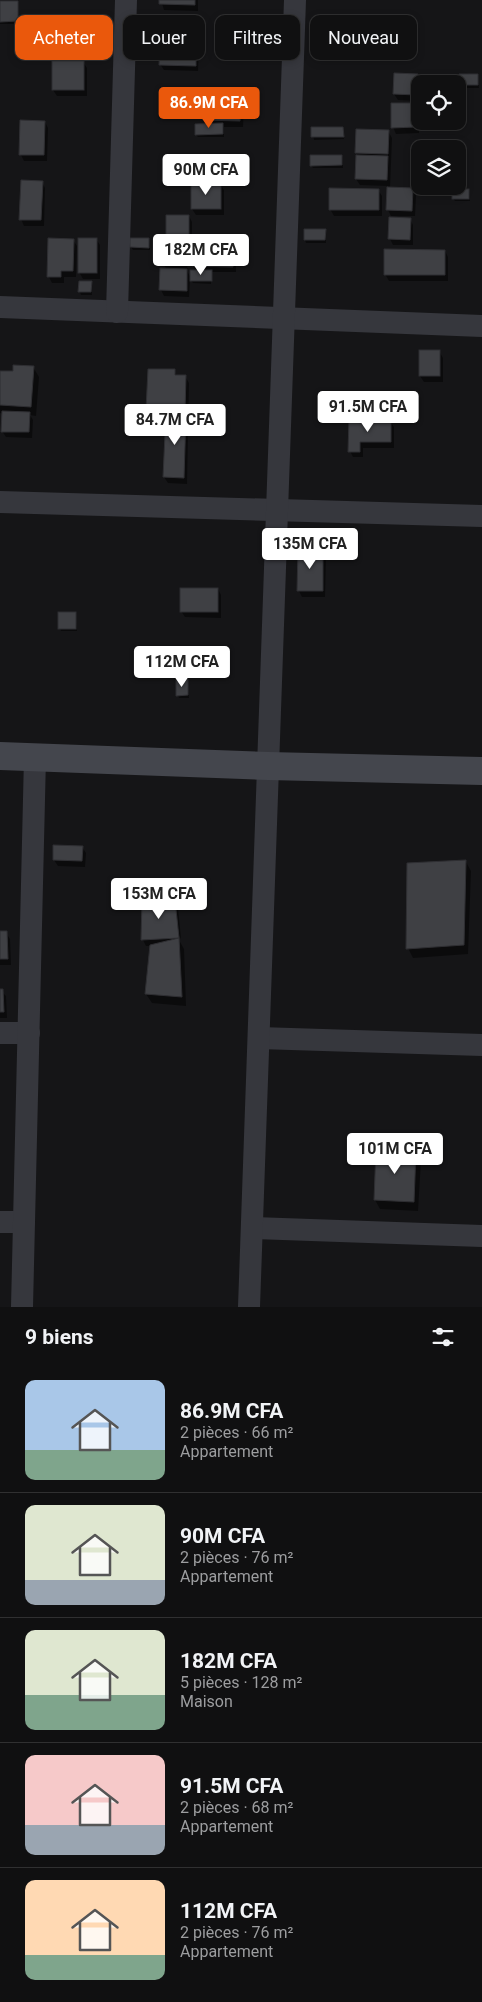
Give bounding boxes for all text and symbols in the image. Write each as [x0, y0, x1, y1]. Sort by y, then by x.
chip: Acheter [15, 15, 113, 60]
chip: Louer [123, 15, 205, 60]
chip: Filtres [215, 15, 300, 60]
chip: Nouveau [310, 15, 417, 60]
map controls [411, 75, 466, 195]
button: locate [411, 75, 466, 130]
pin: 86.9M CFA [152, 86, 266, 129]
text: 86.9M CFA [170, 93, 248, 112]
button: layers [411, 140, 466, 195]
pin: 90M CFA [160, 154, 252, 196]
text: 90M CFA [174, 160, 238, 179]
pin: 182M CFA [149, 234, 253, 276]
text: 182M CFA [164, 240, 238, 259]
pin: 91.5M CFA [311, 390, 425, 433]
text: 91.5M CFA [329, 397, 407, 416]
pin: 84.7M CFA [118, 404, 232, 446]
text: 84.7M CFA [136, 410, 214, 429]
pin: 135M CFA [258, 528, 362, 570]
text: 135M CFA [273, 534, 347, 553]
pin: 112M CFA [130, 646, 234, 688]
text: 112M CFA [145, 652, 219, 671]
pin: 153M CFA [107, 878, 211, 920]
text: 153M CFA [122, 884, 196, 903]
pin: 101M CFA [343, 1132, 447, 1175]
text: 101M CFA [358, 1139, 432, 1158]
icon: filters [429, 1323, 457, 1351]
text: 9 biens [25, 1325, 94, 1349]
text: 86.9M CFA [180, 1399, 283, 1423]
icon: home [65, 1400, 125, 1460]
text: 2 pièces · 66 m² [180, 1423, 293, 1442]
text: Appartement [180, 1442, 273, 1461]
text: 90M CFA [180, 1524, 265, 1548]
icon: home [65, 1525, 125, 1585]
text: 2 pièces · 76 m² [180, 1548, 293, 1567]
text: Appartement [180, 1567, 273, 1586]
text: 182M CFA [180, 1649, 277, 1673]
icon: home [65, 1650, 125, 1710]
text: 5 pièces · 128 m² [180, 1673, 302, 1692]
text: Maison [180, 1692, 233, 1711]
text: 91.5M CFA [180, 1774, 283, 1798]
icon: home [65, 1775, 125, 1835]
text: 2 pièces · 68 m² [180, 1798, 293, 1817]
text: Appartement [180, 1817, 273, 1836]
text: 112M CFA [180, 1899, 277, 1923]
icon: home [65, 1900, 125, 1960]
text: 2 pièces · 76 m² [180, 1923, 293, 1942]
text: Appartement [180, 1942, 273, 1961]

